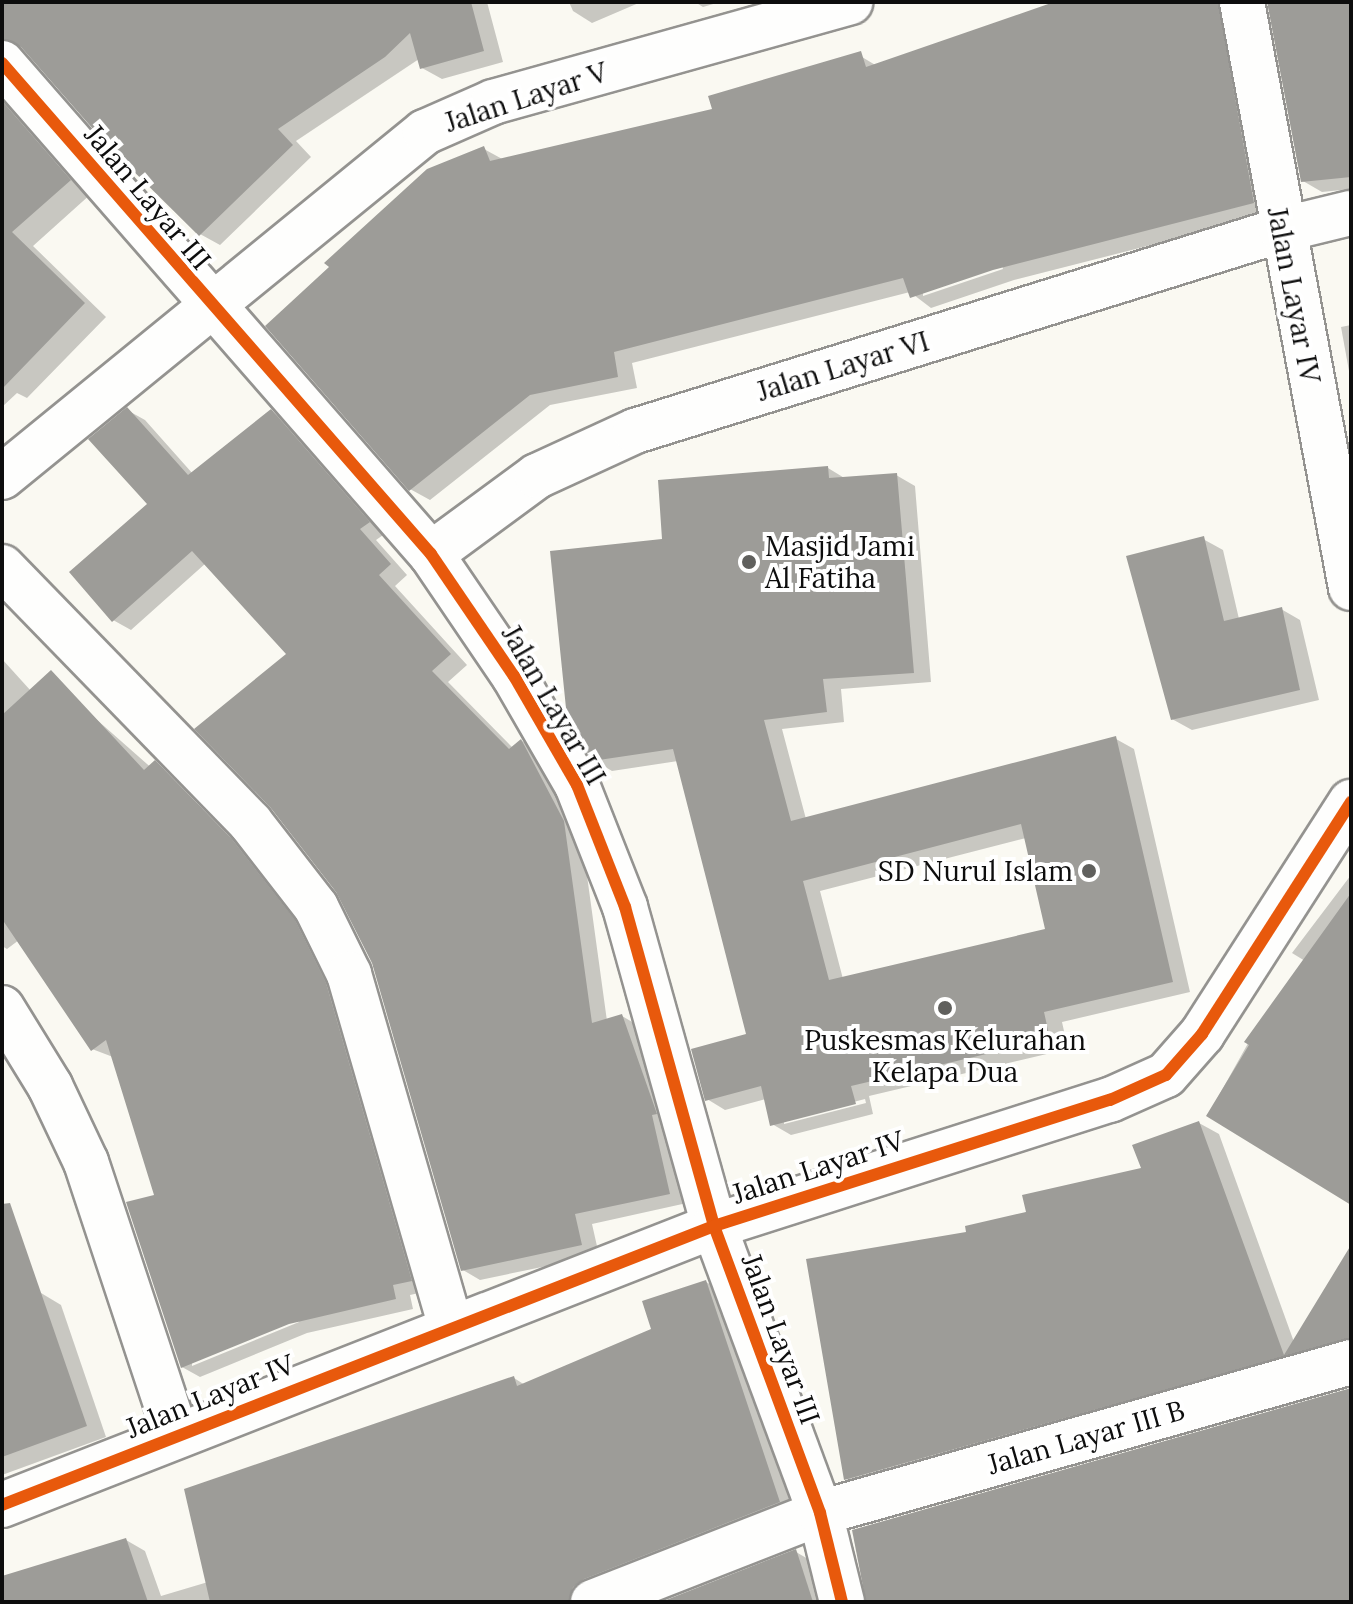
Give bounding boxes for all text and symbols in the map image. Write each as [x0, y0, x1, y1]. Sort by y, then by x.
street label: Jalan Layar V [441, 55, 611, 139]
street label: Jalan Layar III [78, 118, 218, 276]
street label: Jalan Layar IV [1261, 204, 1327, 386]
street label: Jalan Layar VI [753, 324, 933, 408]
place label: Masjid Jami Al Fatiha [765, 529, 915, 595]
marker: Masjid Jami Al Fatiha [740, 553, 758, 571]
street label: Jalan Layar III [495, 619, 613, 791]
place label: SD Nurul Islam [878, 854, 1073, 888]
marker: SD Nurul Islam [1080, 862, 1098, 880]
marker: Puskesmas Kelurahan Kelapa Dua [934, 997, 956, 1019]
place label: Puskesmas Kelurahan Kelapa Dua [804, 1023, 1086, 1089]
street label: Jalan Layar IV [728, 1123, 908, 1211]
street label: Jalan Layar III [735, 1249, 827, 1429]
street label: Jalan Layar IV [121, 1347, 299, 1445]
street label: Jalan Layar III B [984, 1393, 1188, 1481]

